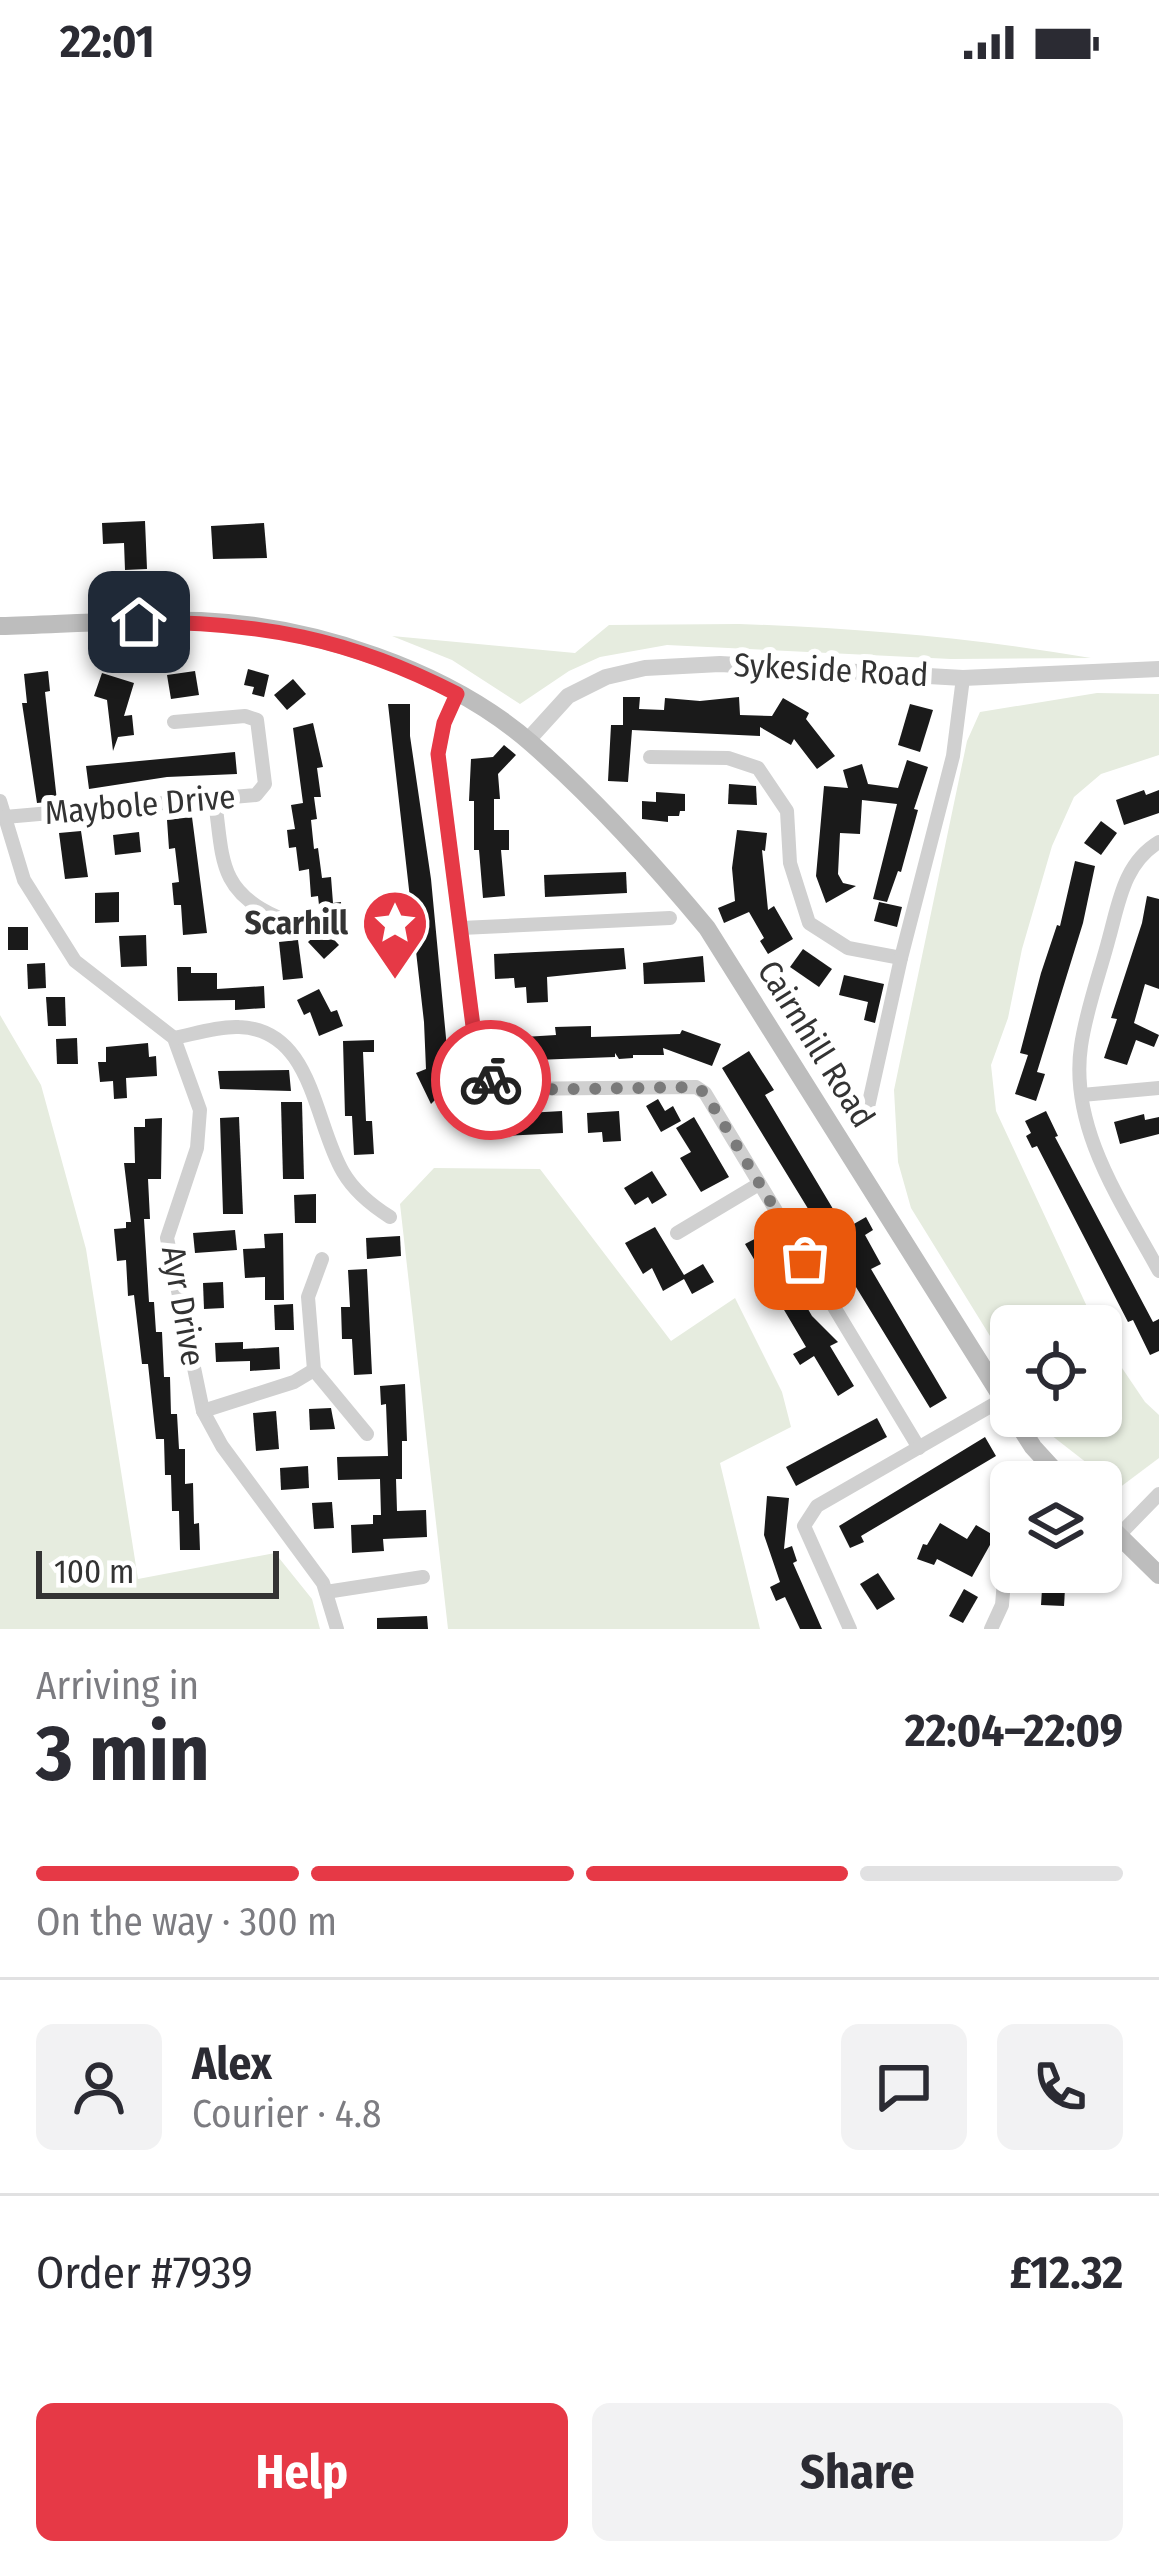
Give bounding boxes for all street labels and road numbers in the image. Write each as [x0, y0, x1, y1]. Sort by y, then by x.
street label: Sykeside Road [733, 645, 929, 695]
street label: Maybole Drive [43, 777, 237, 833]
street label: Cairnhill Road [749, 953, 883, 1135]
street label: Ayr Drive [153, 1243, 213, 1369]

